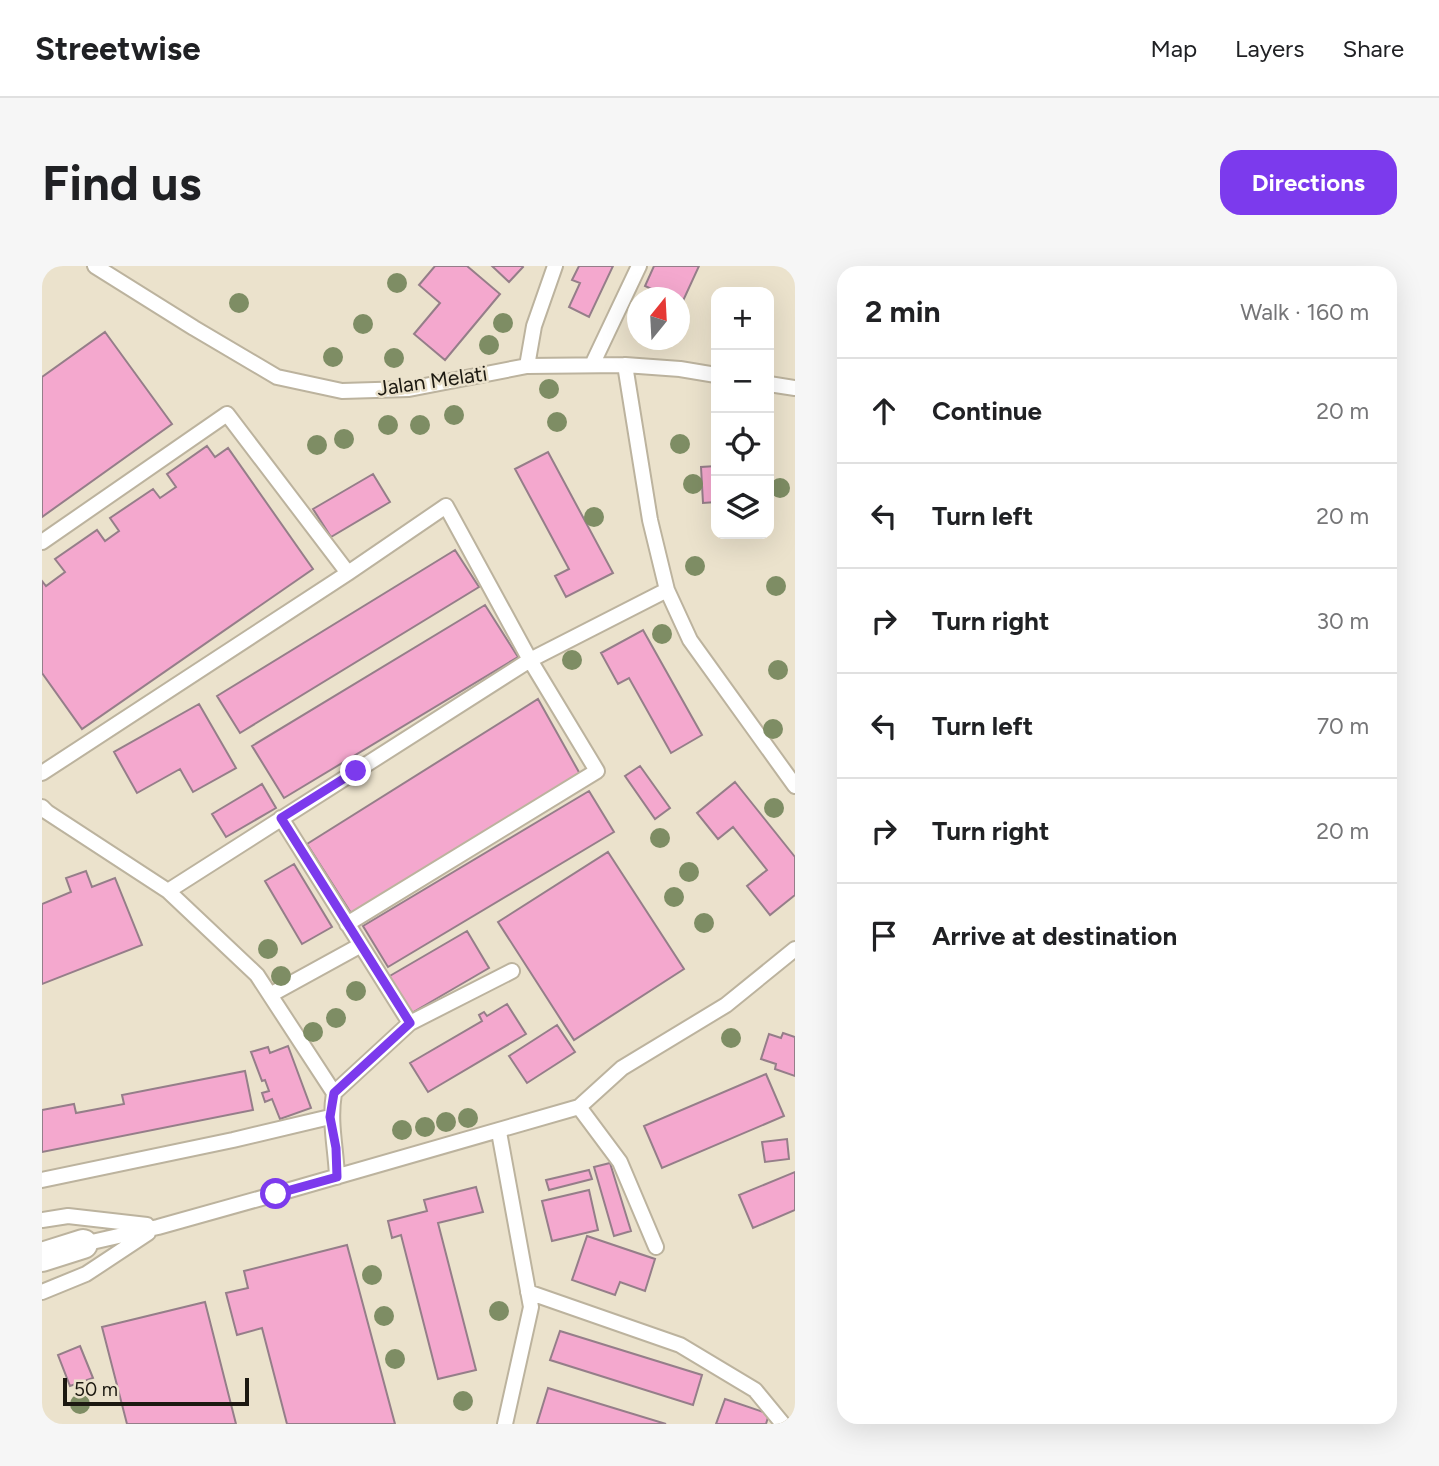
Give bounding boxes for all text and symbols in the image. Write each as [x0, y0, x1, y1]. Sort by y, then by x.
text: Streetwise [35, 29, 201, 68]
text: Map [1150, 34, 1197, 63]
text: Layers [1235, 34, 1304, 63]
text: Share [1342, 34, 1404, 63]
button: Directions [1220, 150, 1397, 215]
text: Find us [42, 153, 201, 212]
north arrow [627, 287, 690, 350]
map controls [711, 287, 774, 539]
button: + [711, 287, 774, 350]
text: 2 min [865, 293, 941, 330]
text: Walk · 160 m [1240, 298, 1369, 326]
button: − [711, 350, 774, 413]
street label: Jalan Melati [375, 360, 489, 401]
icon: ahead [865, 392, 903, 430]
text: Continue [932, 395, 1042, 427]
text: 20 m [1316, 397, 1369, 425]
button: locate [711, 413, 774, 476]
button: layers [711, 476, 774, 539]
icon: left [865, 497, 903, 535]
text: Turn left [932, 500, 1033, 532]
text: 20 m [1316, 502, 1369, 530]
icon: right [865, 602, 903, 640]
text: Turn right [932, 605, 1049, 637]
text: 30 m [1316, 607, 1369, 635]
icon: left [865, 707, 903, 745]
text: Turn left [932, 710, 1033, 742]
text: 70 m [1317, 712, 1369, 740]
route end [340, 755, 371, 786]
icon: right [865, 812, 903, 850]
text: Turn right [932, 815, 1049, 847]
text: 20 m [1316, 817, 1369, 845]
icon: arrive [865, 917, 903, 955]
text: Arrive at destination [932, 920, 1177, 952]
route start [260, 1178, 291, 1209]
scale bar [63, 1375, 248, 1407]
text: 50 m [74, 1378, 118, 1401]

